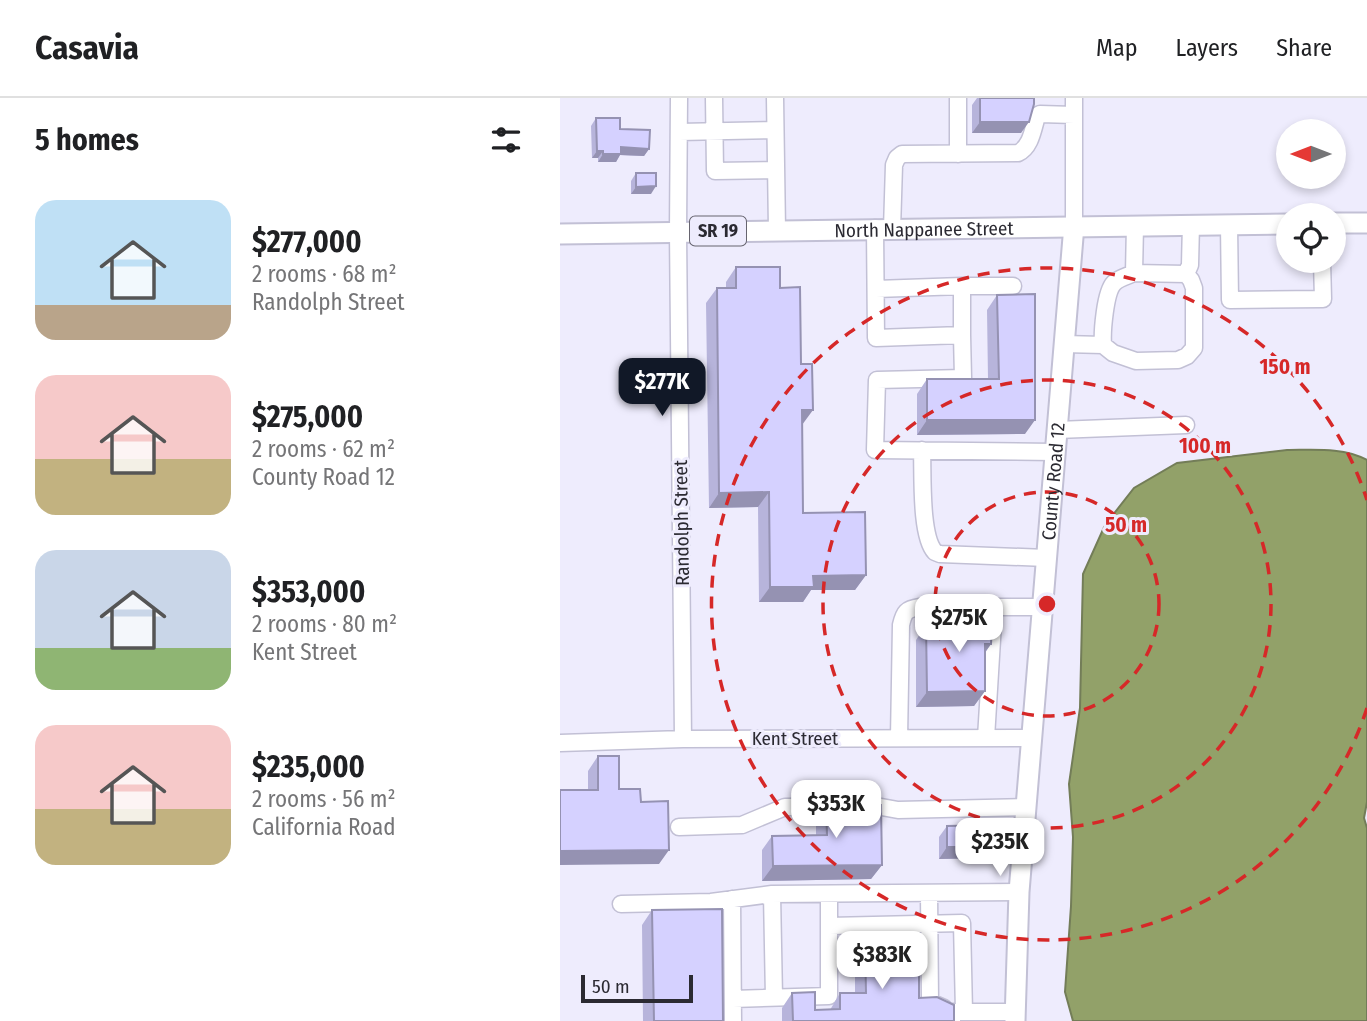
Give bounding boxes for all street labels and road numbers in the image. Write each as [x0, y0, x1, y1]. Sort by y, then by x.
road number: SR 19 [690, 216, 746, 246]
street label: North Nappanee Street [834, 217, 1014, 242]
street label: County Road 12 [1037, 422, 1070, 541]
street label: Randolph Street [669, 459, 694, 586]
street label: Kent Street [752, 727, 839, 750]

